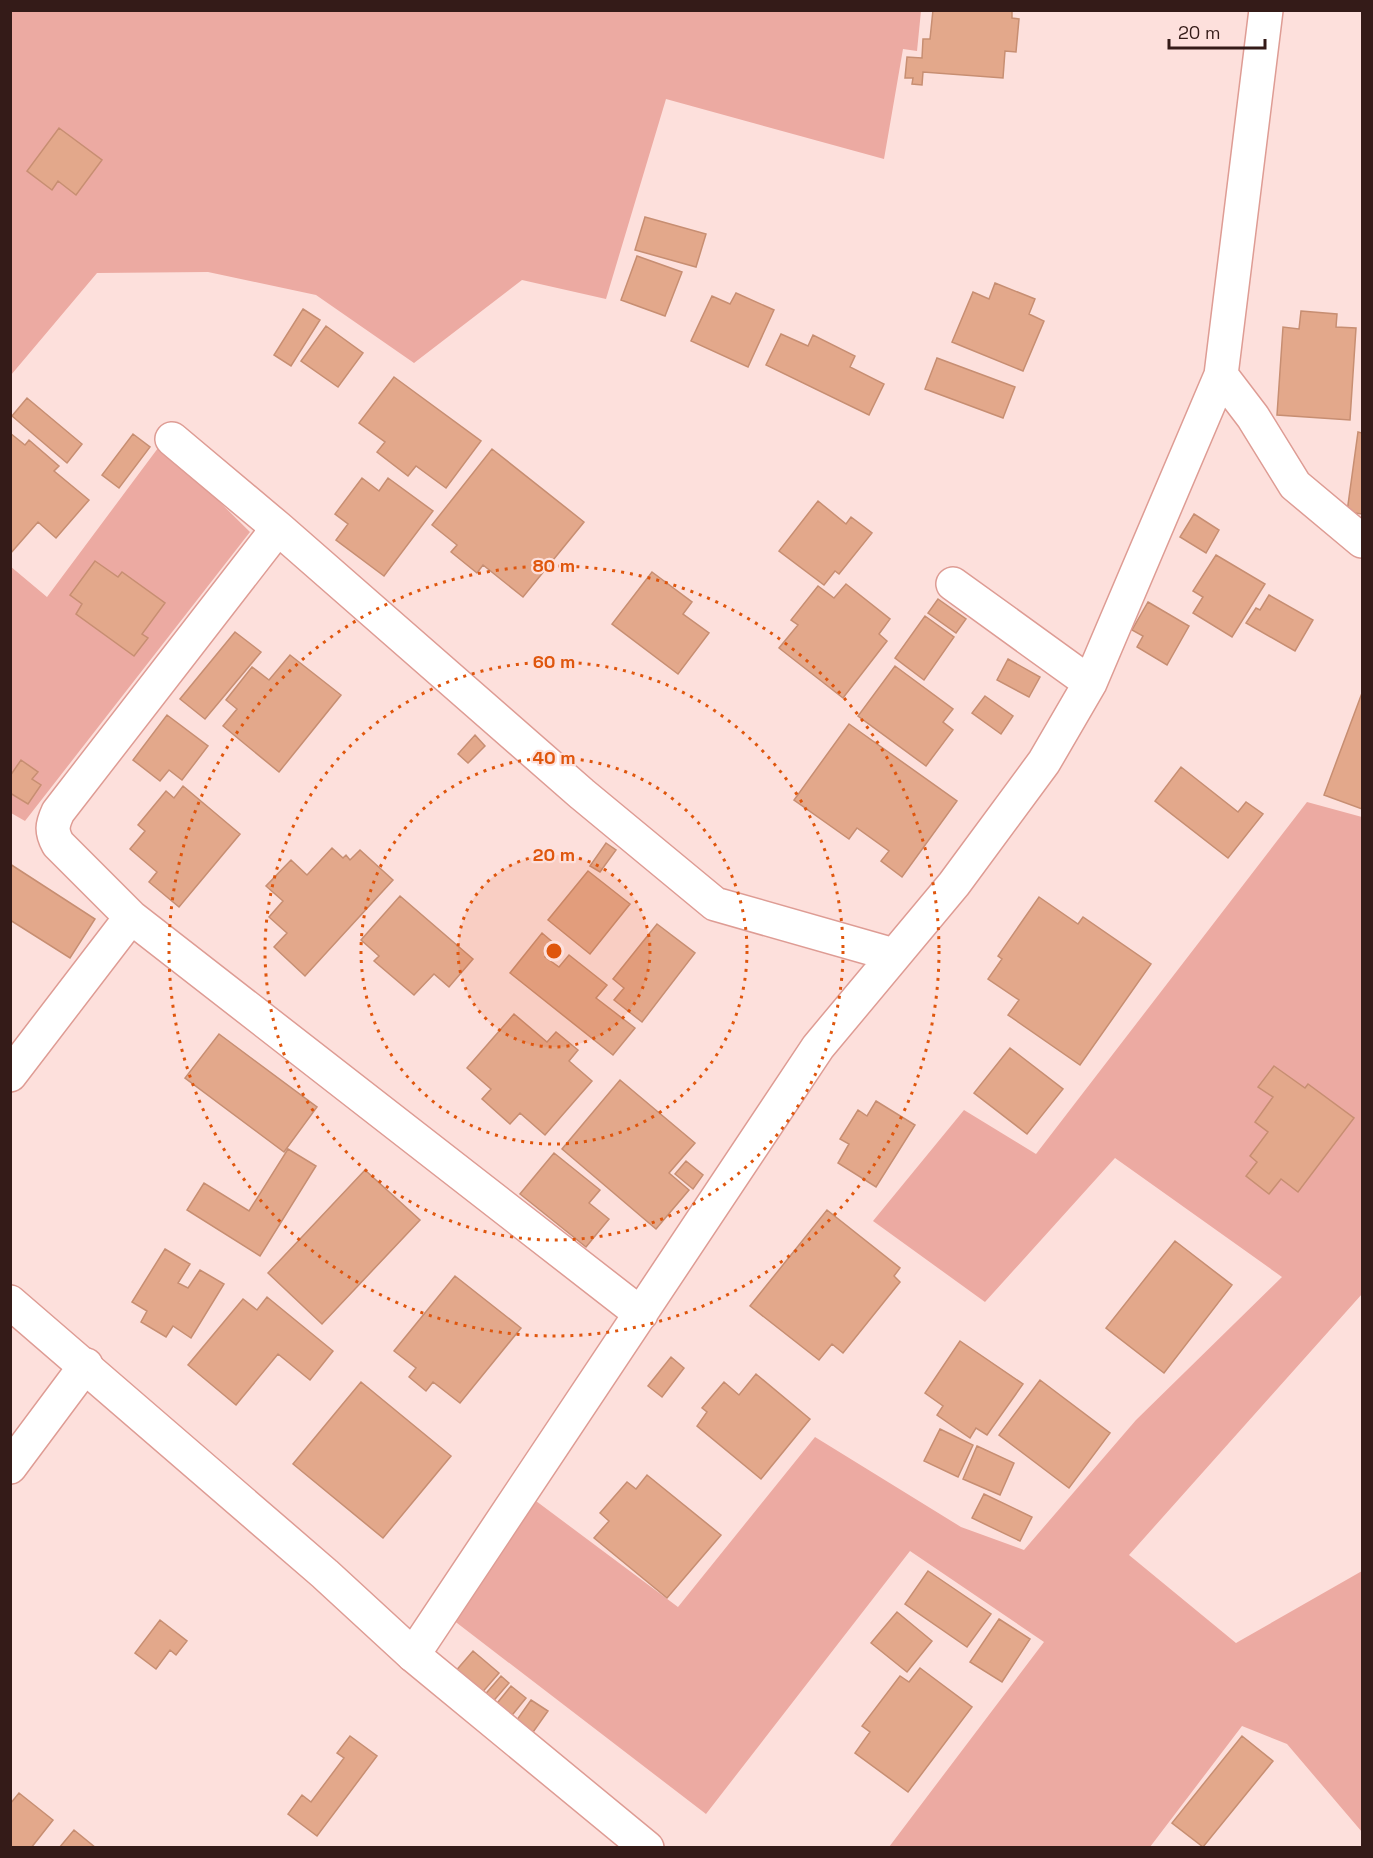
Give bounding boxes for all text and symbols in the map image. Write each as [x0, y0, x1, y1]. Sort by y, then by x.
scale bar [1169, 12, 1265, 50]
text: 20 m [1178, 21, 1221, 44]
text: 80 m [533, 554, 575, 577]
text: 60 m [533, 650, 575, 673]
text: 40 m [532, 746, 576, 769]
text: 20 m [533, 843, 575, 866]
centre of rings [544, 941, 564, 961]

